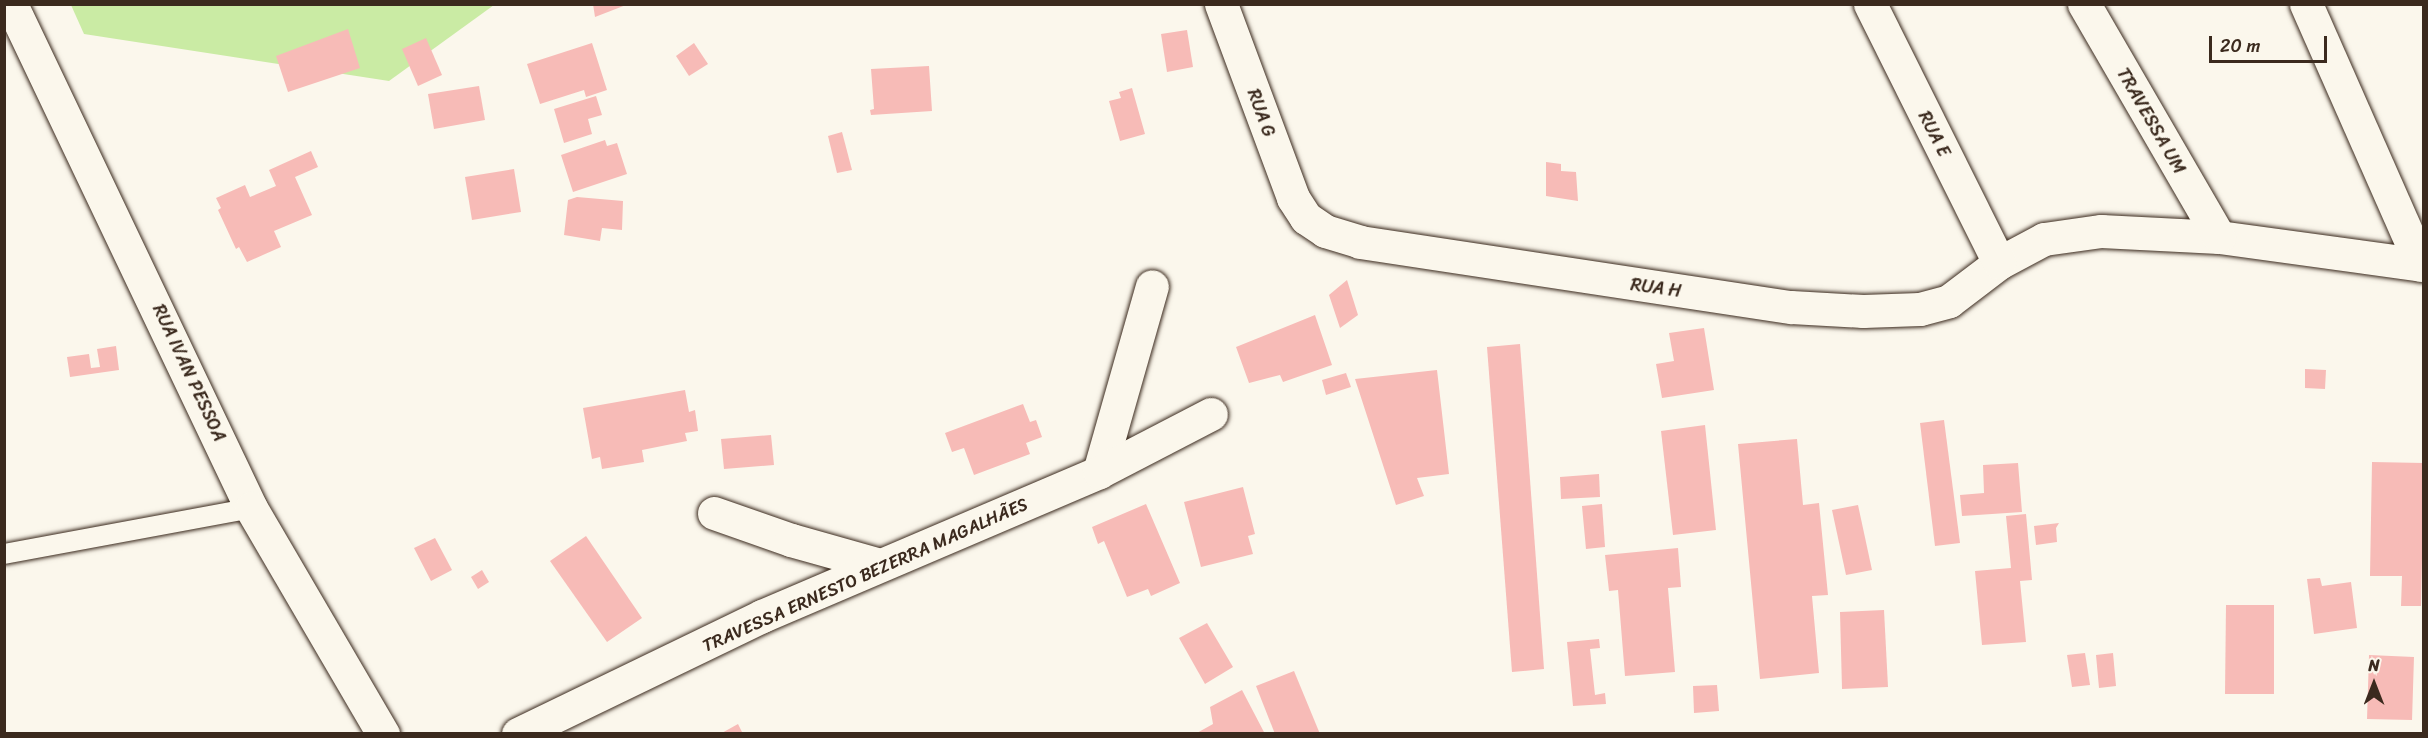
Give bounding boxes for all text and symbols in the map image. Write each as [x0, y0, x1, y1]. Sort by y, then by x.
scale bar [2212, 24, 2330, 62]
text: 20 m [2220, 30, 2260, 62]
street label: TRAVESSA UM [2112, 64, 2190, 178]
street label: RUA G [1242, 86, 1280, 140]
street label: RUA E [1913, 108, 1955, 160]
street label: RUA H [1629, 274, 1683, 302]
street label: RUA IVAN PESSOA [148, 302, 230, 444]
street label: TRAVESSA ERNESTO BEZERRA MAGALHÃES [699, 493, 1031, 657]
text: N [2368, 651, 2380, 680]
north arrow [2344, 654, 2404, 714]

